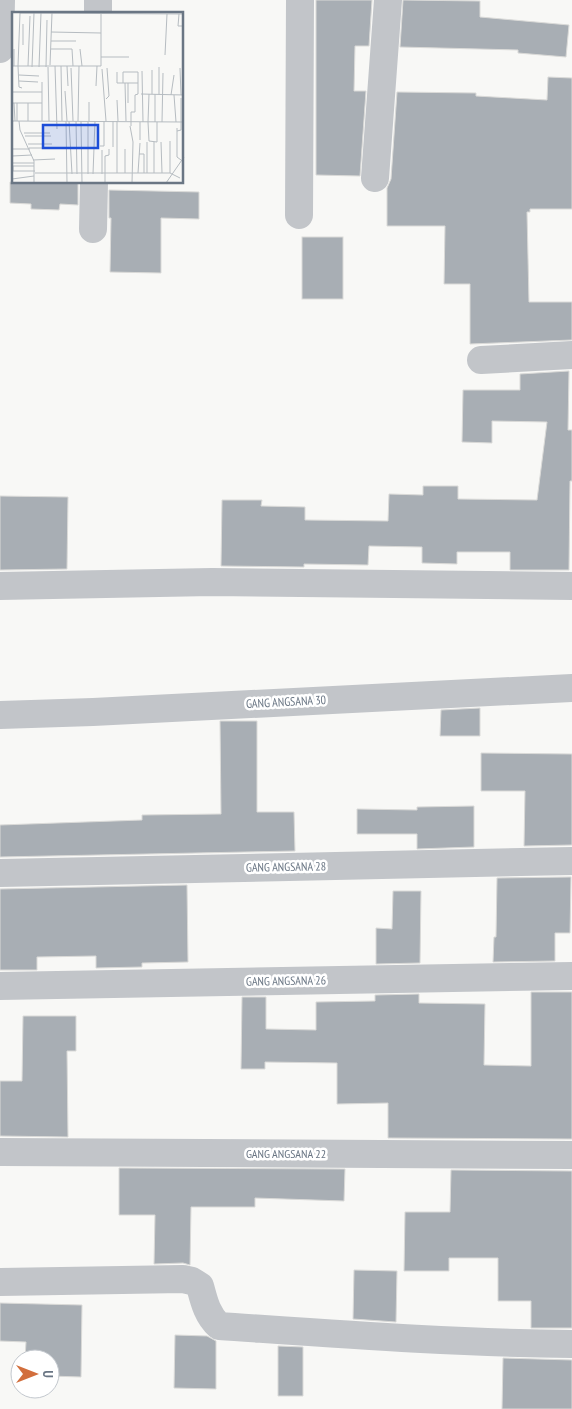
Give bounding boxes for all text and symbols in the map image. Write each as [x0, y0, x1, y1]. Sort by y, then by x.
inset map [12, 12, 184, 184]
street label: GANG ANGSANA 30 [246, 692, 326, 711]
street label: GANG ANGSANA 28 [246, 858, 326, 875]
street label: GANG ANGSANA 26 [246, 972, 326, 989]
street label: GANG ANGSANA 22 [246, 1146, 326, 1161]
north arrow [10, 1349, 60, 1399]
text: U [39, 1370, 57, 1378]

